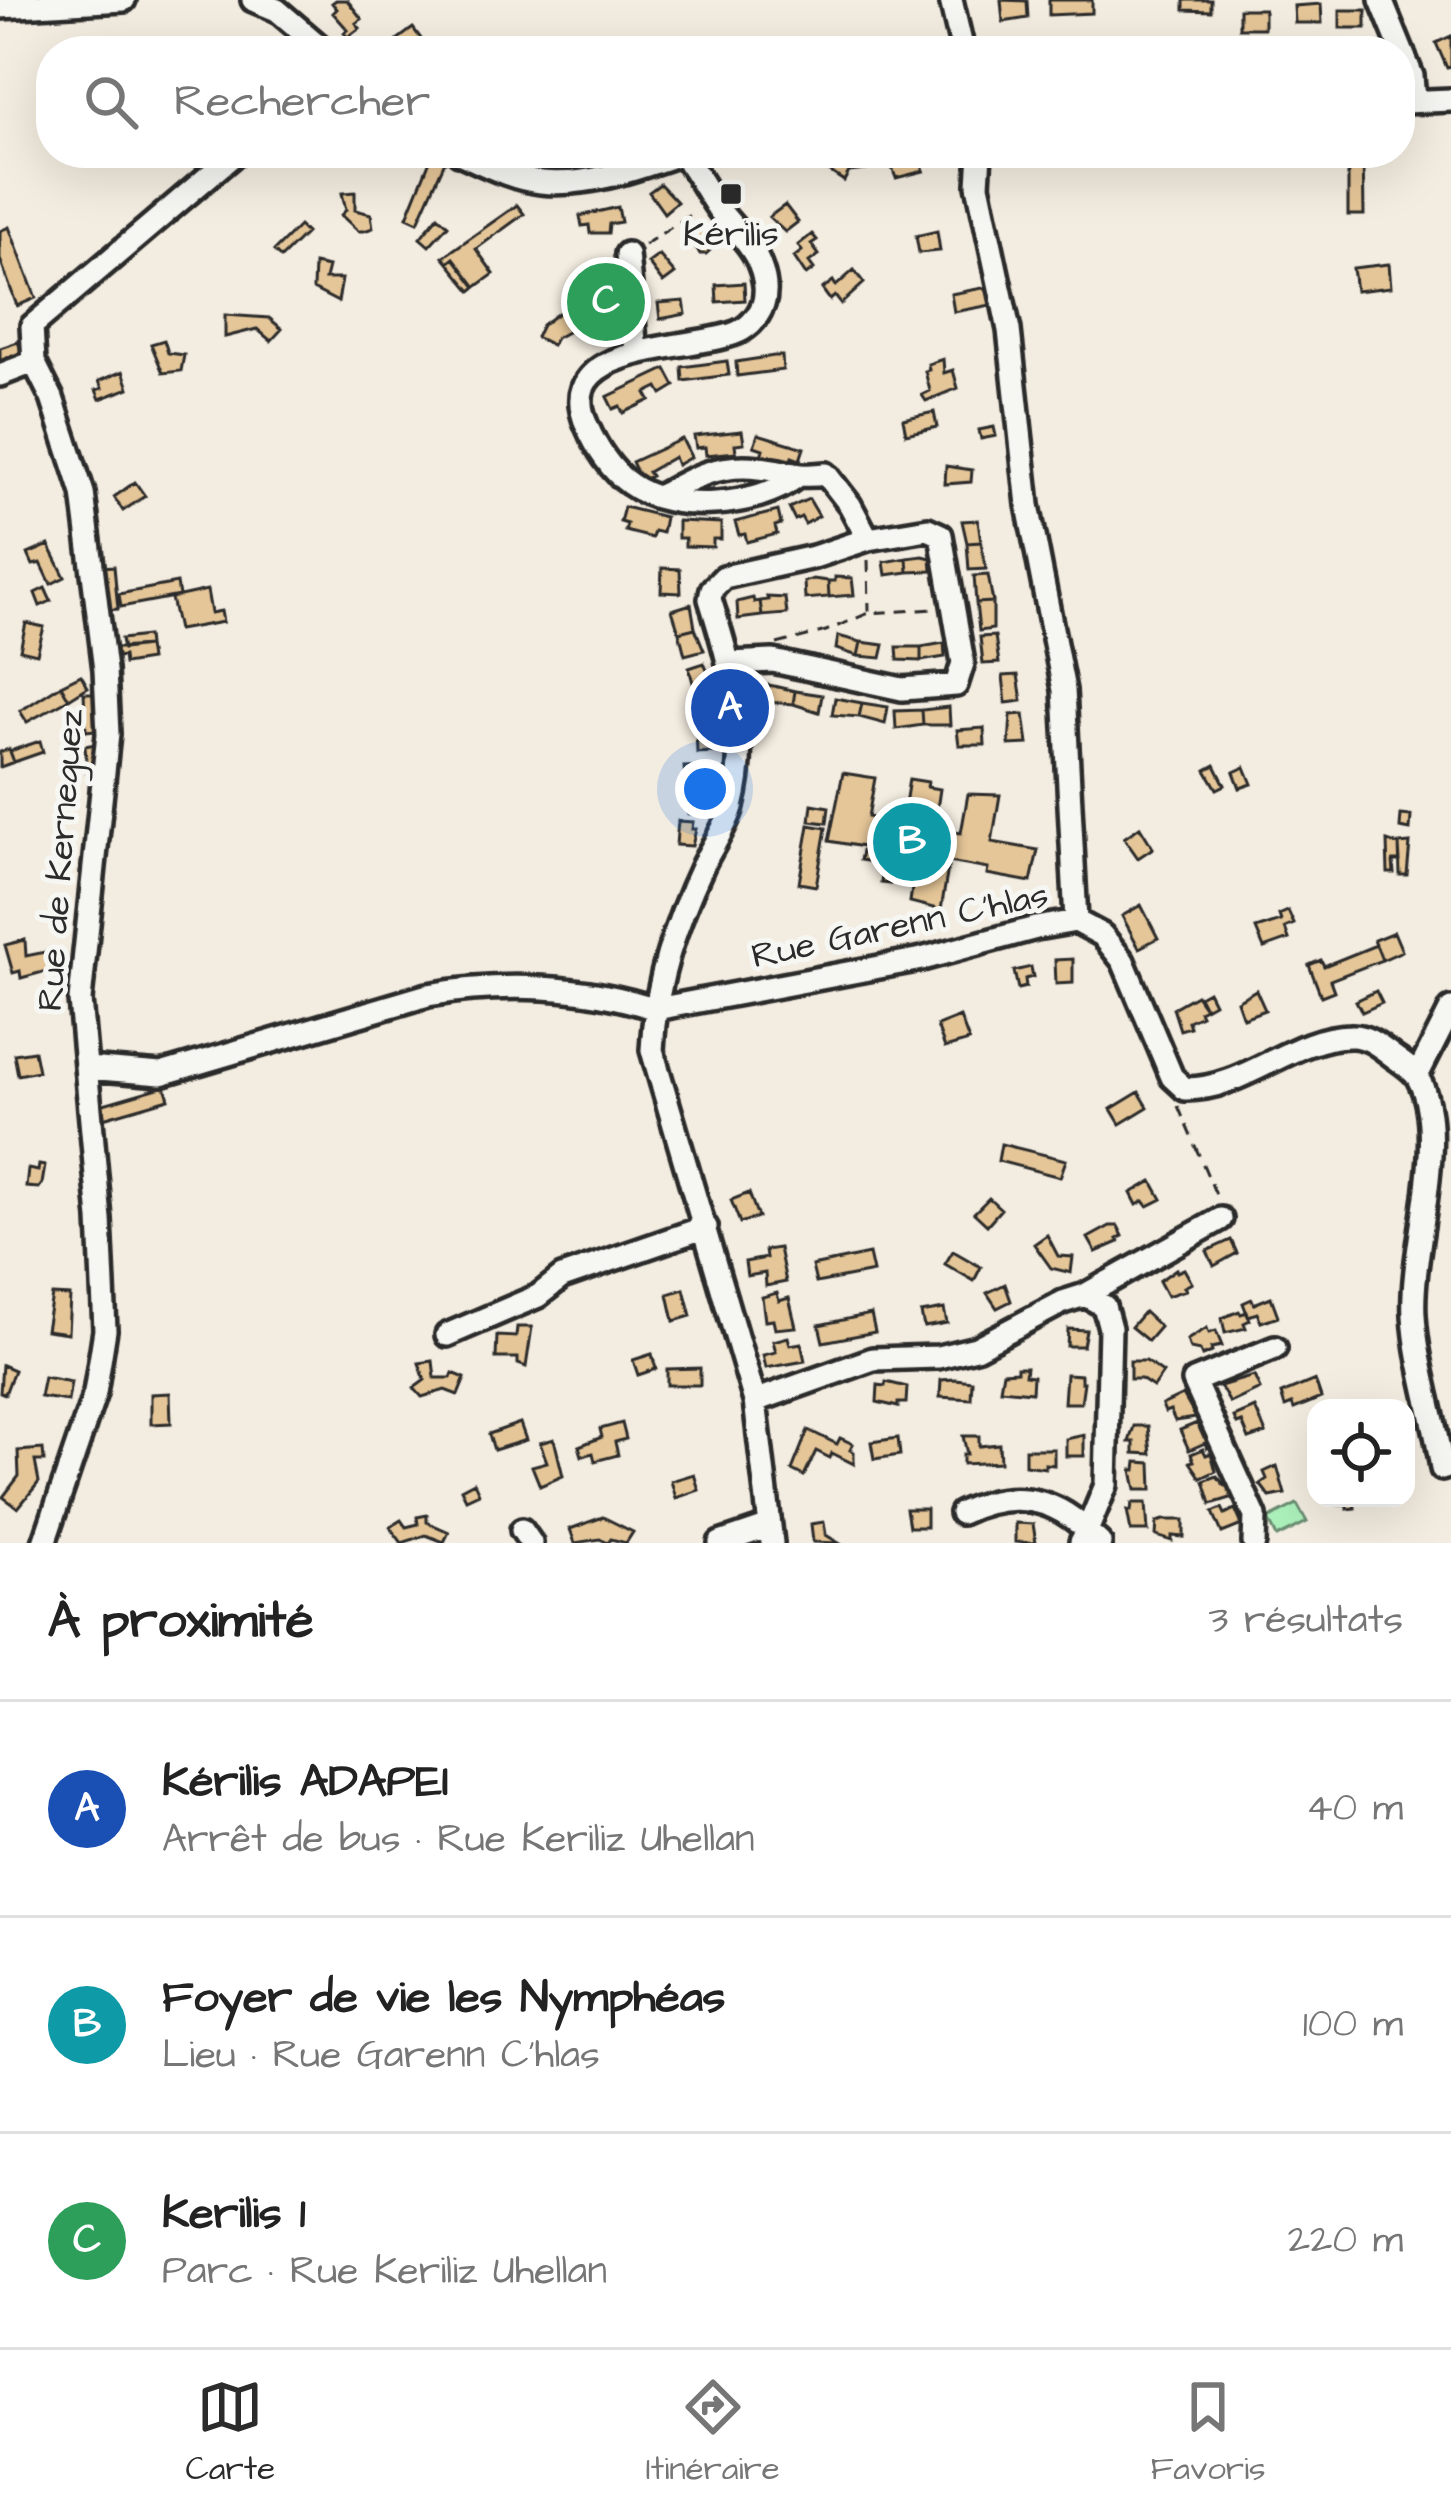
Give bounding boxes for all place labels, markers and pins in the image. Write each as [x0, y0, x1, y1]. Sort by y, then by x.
marker: Kérilis [718, 181, 744, 207]
place label: Kérilis [683, 209, 779, 260]
pin: C [567, 257, 645, 347]
pin: A [691, 663, 769, 753]
pin: B [873, 797, 951, 887]

